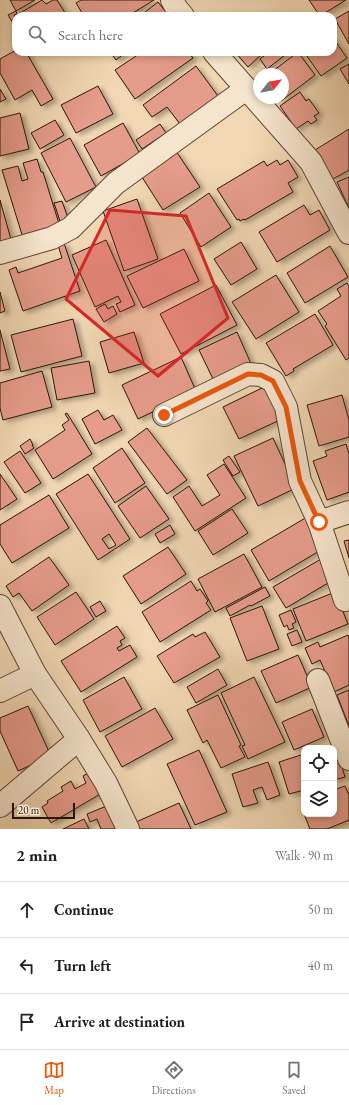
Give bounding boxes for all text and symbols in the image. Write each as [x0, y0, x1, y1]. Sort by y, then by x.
search box [12, 12, 337, 56]
icon: search [26, 23, 48, 45]
text: Search here [58, 25, 123, 44]
north arrow [253, 68, 289, 104]
route end [155, 406, 173, 424]
route start [310, 513, 328, 531]
map controls [301, 745, 337, 817]
button: locate [301, 745, 337, 781]
button: layers [301, 781, 337, 817]
scale bar [12, 801, 75, 820]
text: 20 m [18, 803, 39, 817]
text: 2 min [16, 844, 57, 866]
text: Walk · 90 m [275, 847, 333, 864]
icon: ahead [16, 899, 38, 921]
text: Continue [54, 900, 114, 919]
text: 50 m [308, 901, 333, 918]
icon: left [16, 955, 38, 977]
text: Turn left [54, 956, 111, 975]
text: 40 m [308, 957, 333, 974]
icon: arrive [16, 1011, 38, 1033]
text: Arrive at destination [54, 1012, 185, 1031]
tab: Map [43, 1059, 65, 1097]
tab: Directions [152, 1059, 196, 1097]
tab: Saved [282, 1059, 306, 1097]

